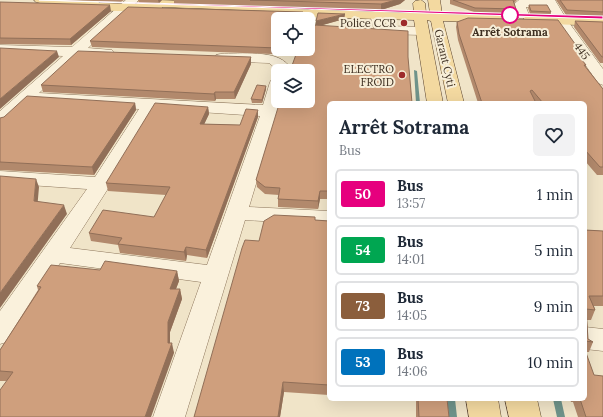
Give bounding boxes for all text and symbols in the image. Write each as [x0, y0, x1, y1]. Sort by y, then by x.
marker: Arrêt Sotrama [501, 6, 519, 24]
map controls [271, 12, 315, 108]
button: locate [271, 12, 315, 56]
place label: Police CCR [340, 16, 396, 30]
marker: Police CCR [399, 18, 409, 28]
place label: Arrêt Sotrama [472, 25, 548, 39]
street label: Garant Cyti [432, 28, 458, 88]
street label: 445 [571, 40, 593, 62]
place label: ELECTRO FROID [344, 62, 394, 89]
button: layers [271, 64, 315, 108]
marker: ELECTRO FROID [397, 70, 407, 80]
button: heart [533, 114, 575, 156]
text: Arrêt Sotrama [339, 115, 469, 139]
text: Bus [339, 142, 361, 159]
text: Bus [397, 176, 423, 195]
text: 50 [355, 185, 371, 203]
text: 1 min [537, 185, 573, 204]
text: 13:57 [397, 195, 425, 212]
text: Bus [397, 232, 423, 251]
text: 54 [355, 241, 371, 259]
text: 5 min [534, 241, 573, 260]
text: 14:01 [397, 251, 425, 268]
text: Bus [397, 288, 423, 307]
text: 73 [356, 297, 370, 315]
text: 9 min [534, 297, 573, 316]
text: 14:05 [397, 307, 427, 324]
text: Bus [397, 344, 423, 363]
text: 53 [355, 353, 371, 371]
text: 10 min [528, 353, 573, 372]
text: 14:06 [397, 363, 428, 380]

